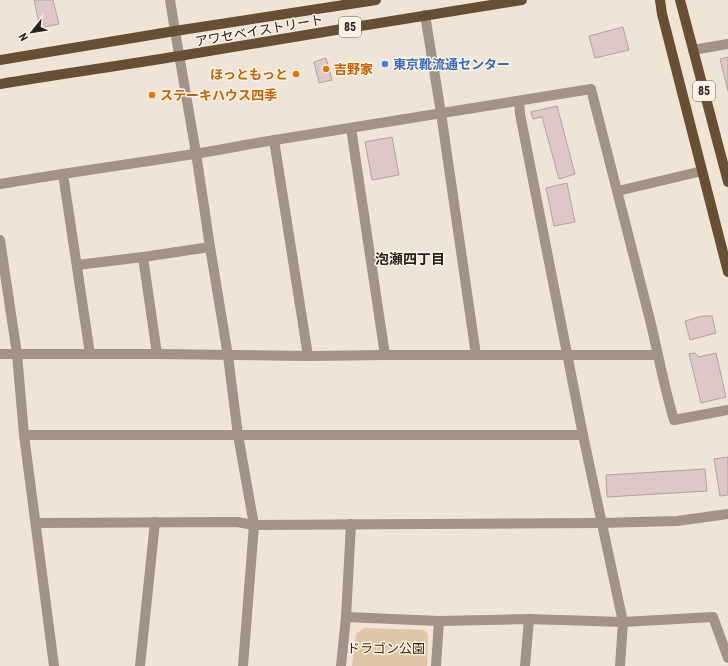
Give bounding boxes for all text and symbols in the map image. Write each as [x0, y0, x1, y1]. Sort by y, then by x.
north arrow [12, 12, 52, 52]
street label: アワセベイストリート [194, 12, 324, 49]
road number: 85 [339, 17, 361, 37]
text: N [16, 30, 31, 43]
place label: 東京靴流通センター [393, 57, 510, 72]
marker: 東京靴流通センター [380, 59, 390, 69]
place label: 吉野家 [334, 62, 373, 77]
marker: 吉野家 [321, 64, 331, 74]
place label: ほっともっと [210, 67, 288, 82]
marker: ほっともっと [291, 69, 301, 79]
road number: 85 [693, 81, 715, 101]
place label: ステーキハウス四季 [160, 88, 277, 103]
marker: ステーキハウス四季 [147, 90, 157, 100]
district label: 泡瀬四丁目 [375, 251, 445, 267]
park label: ドラゴン公園 [347, 641, 425, 656]

